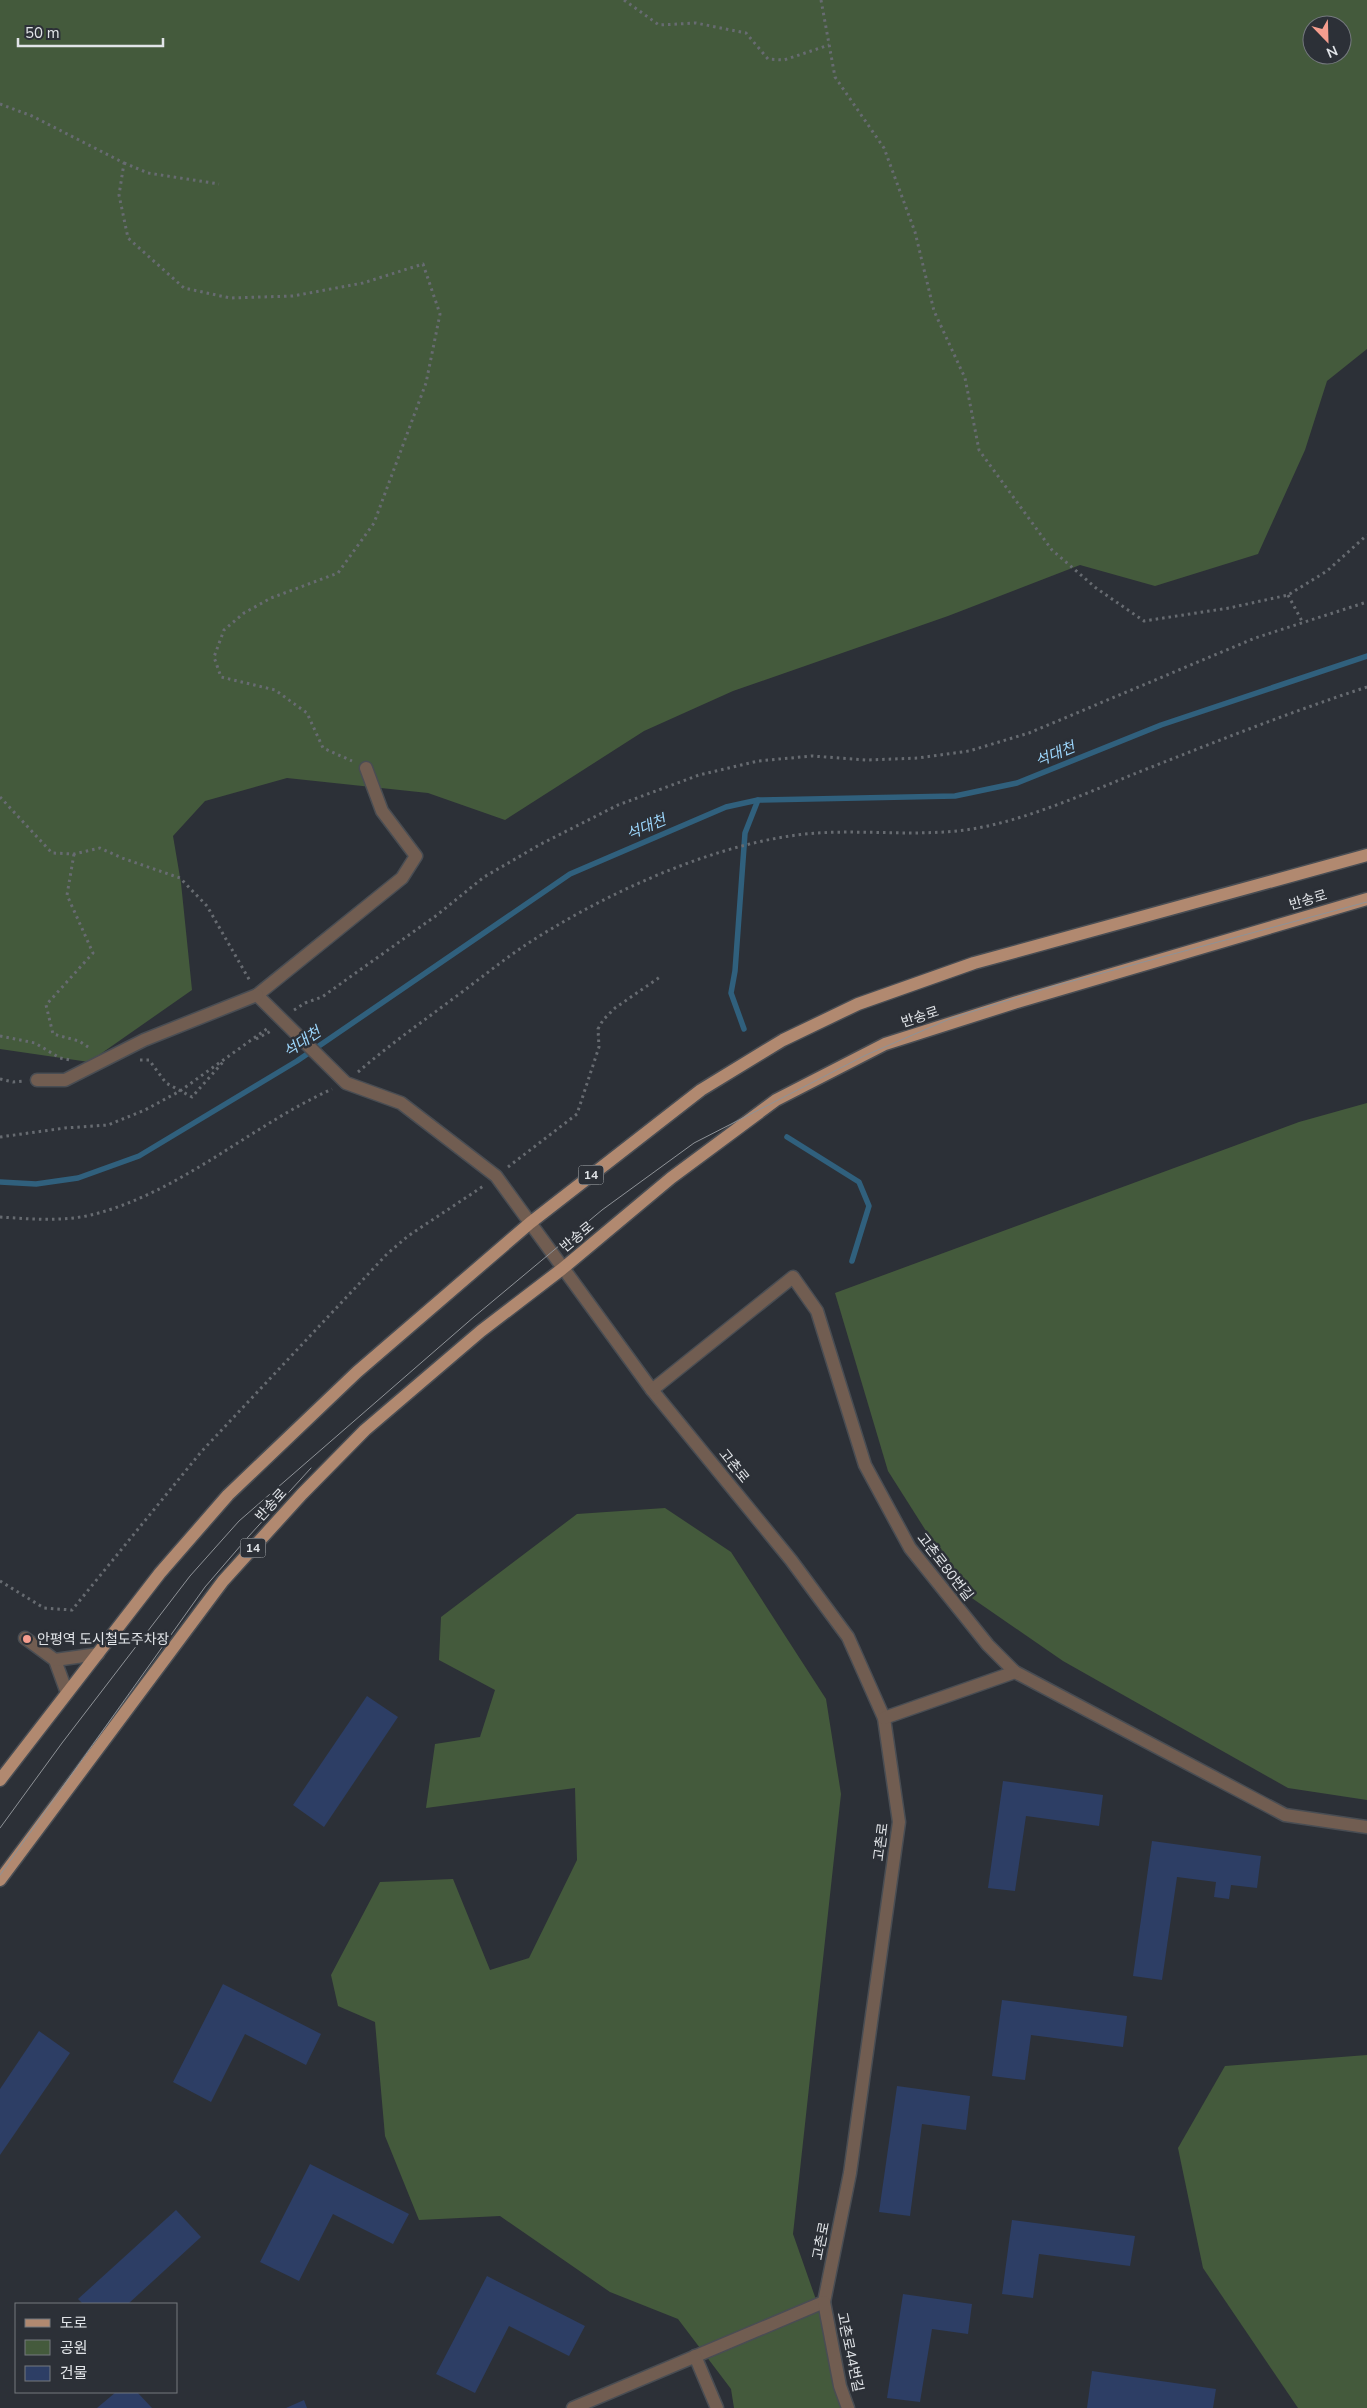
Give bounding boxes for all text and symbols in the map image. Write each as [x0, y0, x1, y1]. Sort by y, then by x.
scale bar [18, 15, 162, 47]
north arrow [1302, 15, 1352, 65]
text: 50 m [25, 23, 60, 43]
text: N [1323, 41, 1340, 62]
water label: 석대천 [1032, 736, 1080, 771]
water label: 석대천 [623, 809, 671, 844]
street label: 반송로 [1287, 886, 1329, 914]
street label: 반송로 [899, 1002, 941, 1032]
water label: 석대천 [279, 1021, 327, 1062]
road number: 14 [578, 1166, 604, 1184]
street label: 반송로 [556, 1217, 598, 1257]
street label: 고촌로 [714, 1445, 754, 1487]
street label: 반송로 [251, 1484, 291, 1526]
street label: 고촌로80번길 [913, 1529, 977, 1605]
road number: 14 [240, 1539, 266, 1558]
place label: 안평역 도시철도주차장 [37, 1630, 170, 1649]
marker: 안평역 도시철도주차장 [21, 1633, 33, 1645]
street label: 고촌로 [869, 1822, 893, 1862]
street label: 고촌로 [808, 2220, 834, 2262]
legend [15, 2303, 178, 2393]
street label: 고촌로44번길 [832, 2310, 868, 2394]
text: 도로 [60, 2313, 88, 2333]
text: 공원 [60, 2338, 88, 2358]
text: 건물 [60, 2363, 88, 2383]

